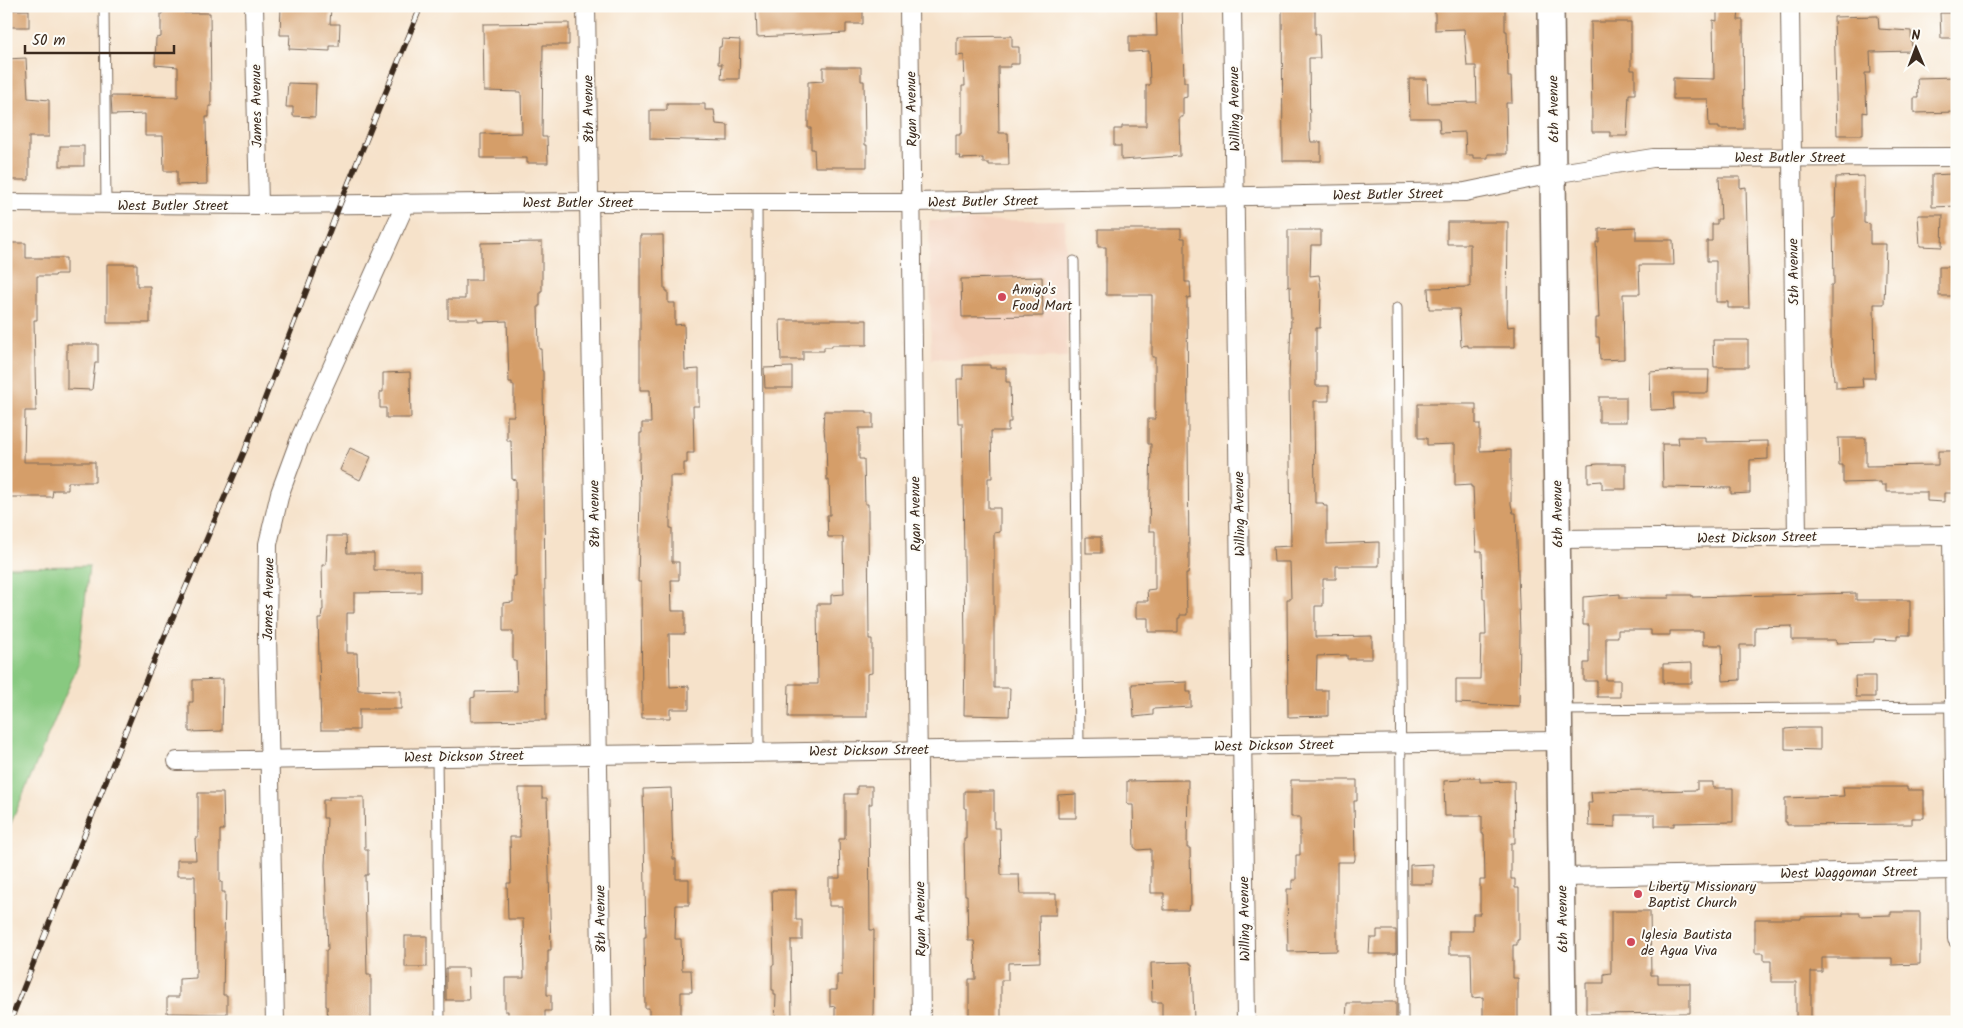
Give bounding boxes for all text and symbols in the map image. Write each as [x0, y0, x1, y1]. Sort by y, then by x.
scale bar [25, 22, 174, 54]
north arrow [1890, 22, 1940, 72]
text: N [1911, 25, 1921, 47]
text: 50 m [32, 29, 66, 53]
street label: James Avenue [245, 63, 269, 148]
street label: Willing Avenue [1223, 65, 1247, 152]
street label: Ryan Avenue [900, 70, 924, 147]
street label: 8th Avenue [577, 74, 601, 143]
street label: 6th Avenue [1542, 74, 1566, 143]
street label: West Butler Street [1735, 147, 1846, 169]
street label: West Butler Street [1332, 183, 1444, 207]
street label: West Butler Street [927, 190, 1039, 214]
street label: West Butler Street [523, 192, 634, 214]
street label: West Butler Street [118, 195, 229, 217]
street label: 5th Avenue [1782, 237, 1806, 306]
place label: Amigo's Food Mart [1012, 279, 1073, 317]
marker: Amigo's Food Mart [996, 291, 1008, 303]
street label: Willing Avenue [1228, 470, 1252, 557]
street label: Ryan Avenue [904, 475, 928, 552]
street label: 8th Avenue [583, 479, 607, 548]
street label: 6th Avenue [1546, 479, 1570, 548]
street label: West Dickson Street [1697, 526, 1818, 550]
street label: James Avenue [257, 556, 281, 641]
street label: West Dickson Street [1214, 734, 1335, 758]
street label: West Dickson Street [809, 739, 930, 763]
street label: West Dickson Street [404, 745, 525, 769]
street label: West Waggoman Street [1780, 861, 1919, 885]
street label: Willing Avenue [1233, 875, 1257, 962]
place label: Liberty Missionary Baptist Church [1648, 876, 1756, 914]
street label: Ryan Avenue [909, 880, 933, 957]
street label: 8th Avenue [589, 884, 613, 953]
street label: 6th Avenue [1551, 884, 1575, 953]
marker: Liberty Missionary Baptist Church [1632, 888, 1644, 900]
place label: Iglesia Bautista de Agua Viva [1641, 924, 1732, 962]
marker: Iglesia Bautista de Agua Viva [1625, 936, 1637, 948]

